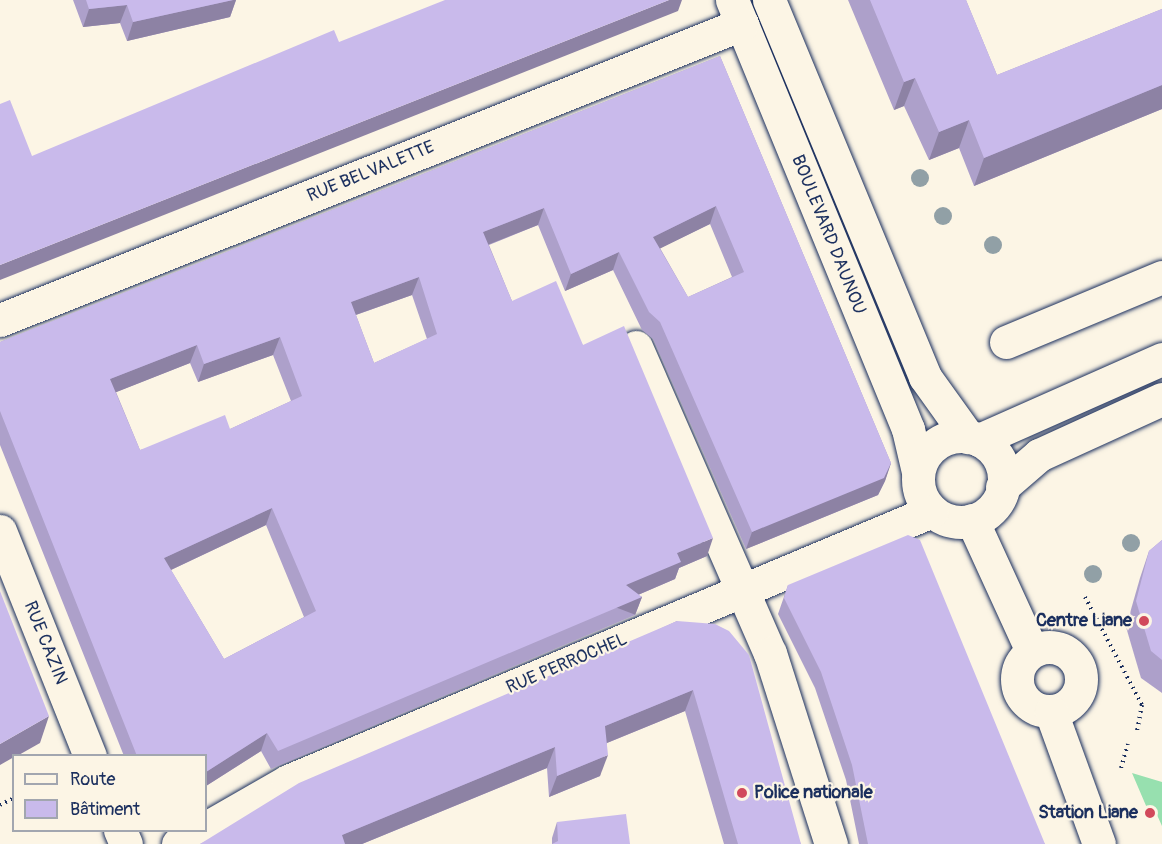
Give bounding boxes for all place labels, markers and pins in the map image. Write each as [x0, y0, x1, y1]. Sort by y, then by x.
place label: Centre Liane [1036, 610, 1132, 632]
marker: Centre Liane [1137, 614, 1151, 628]
place label: Police nationale [754, 782, 873, 804]
marker: Police nationale [735, 786, 749, 800]
place label: Station Liane [1038, 802, 1138, 824]
marker: Station Liane [1143, 806, 1157, 820]

